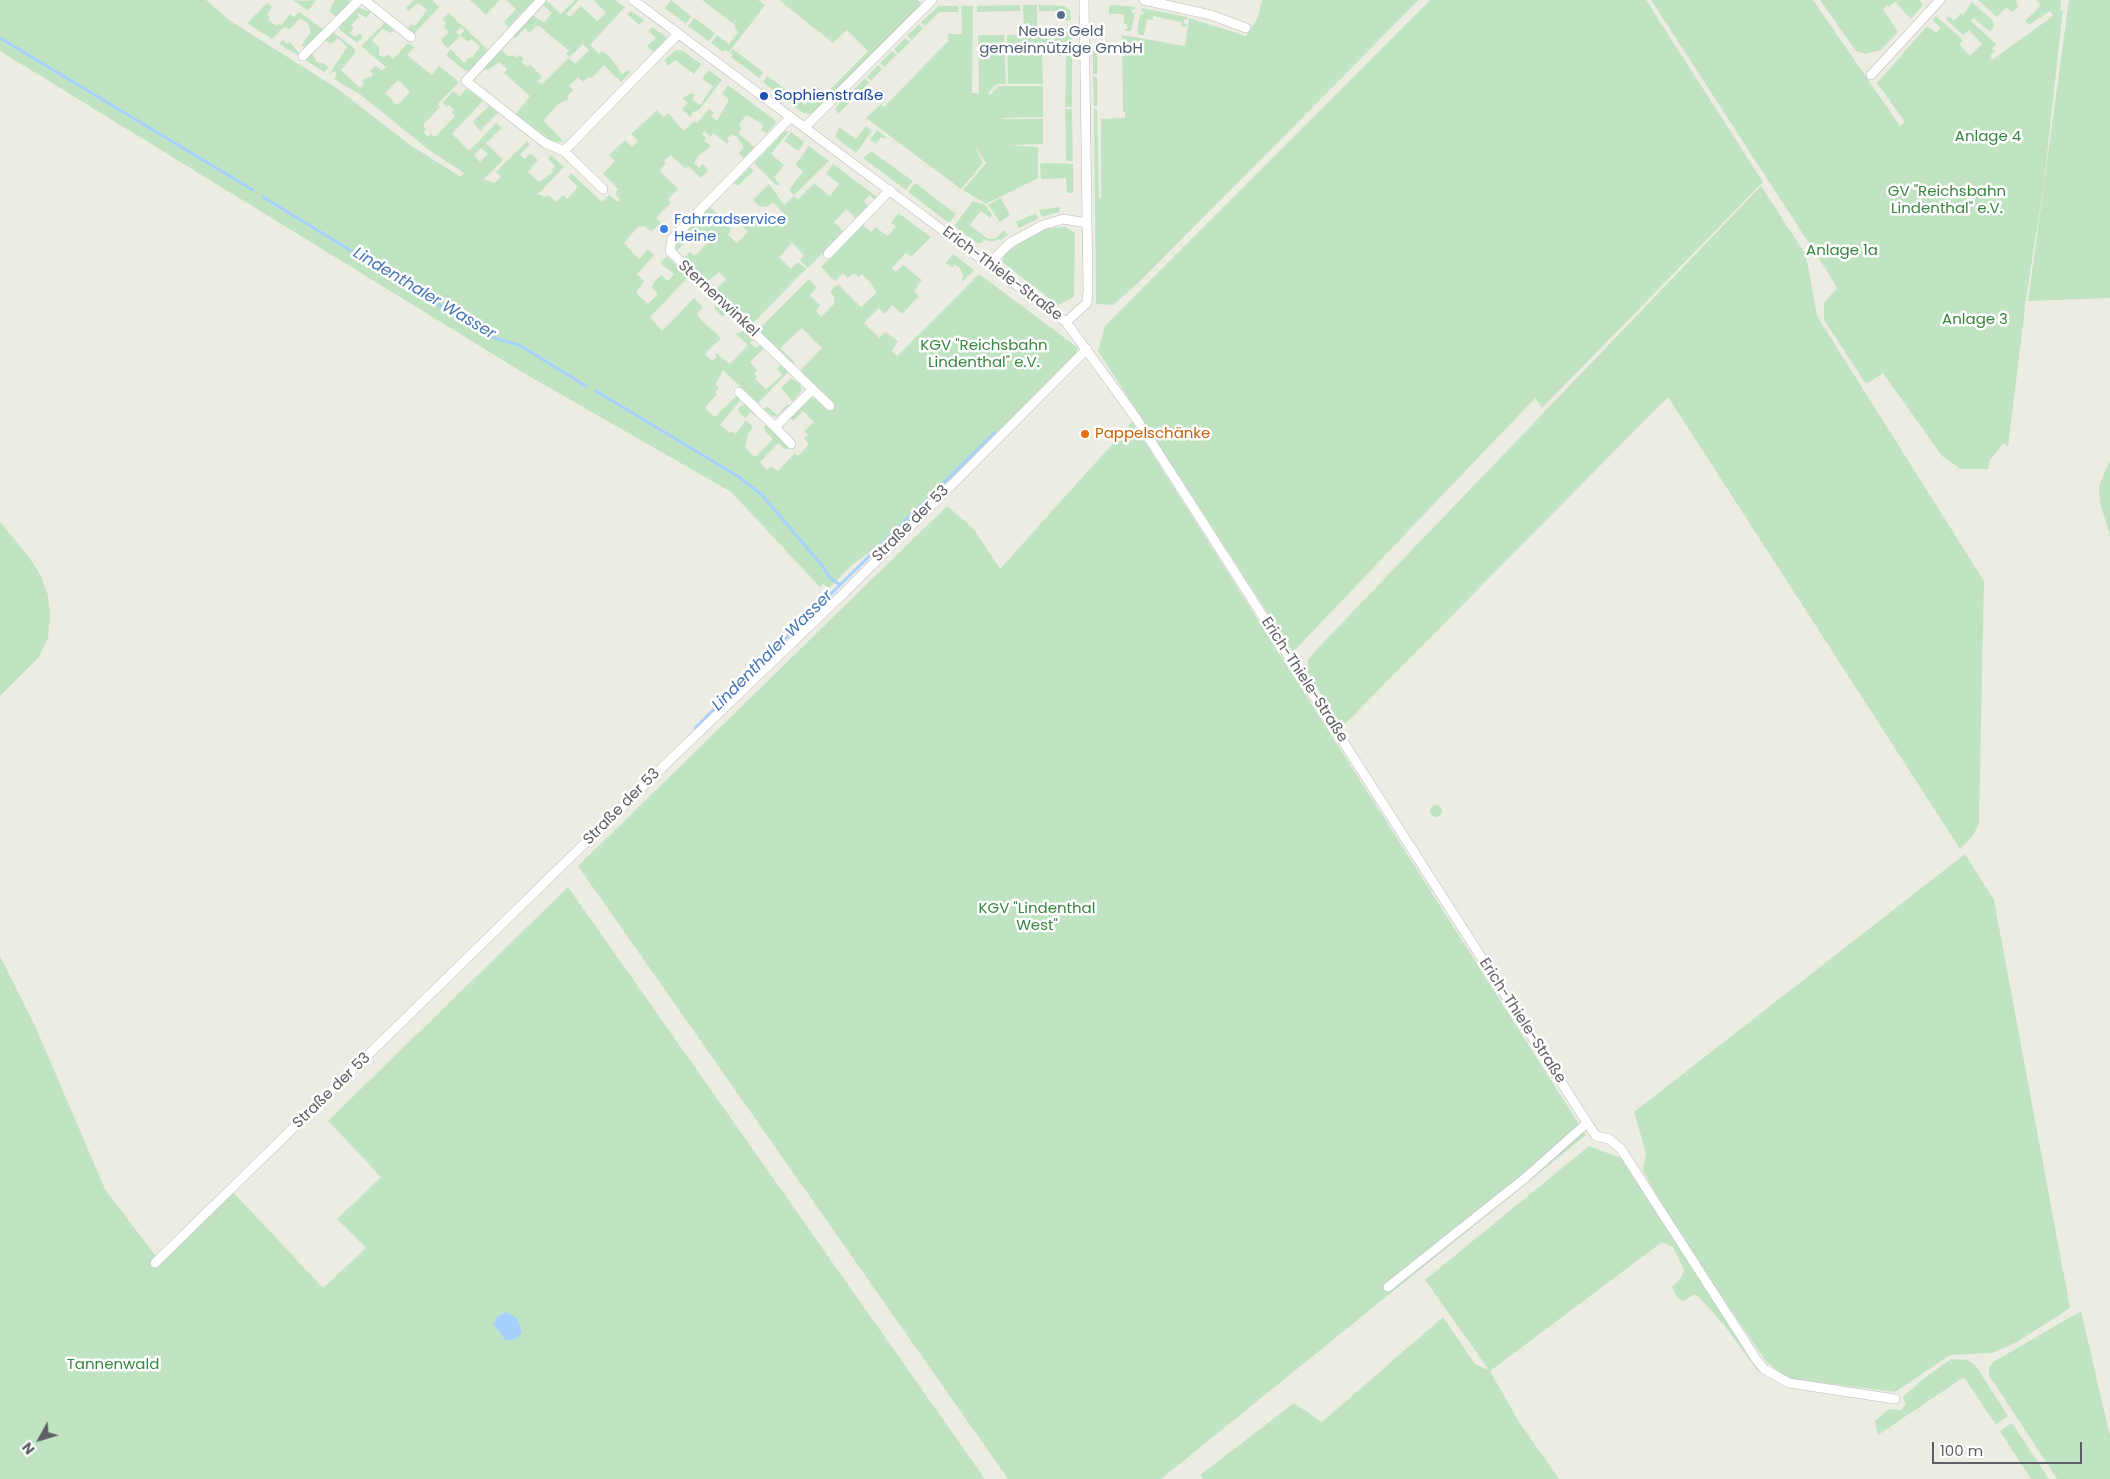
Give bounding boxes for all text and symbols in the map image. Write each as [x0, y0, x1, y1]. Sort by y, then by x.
marker: Neues Geld gemeinnützige GmbH [1055, 9, 1067, 21]
place label: Neues Geld gemeinnützige GmbH [979, 23, 1143, 58]
place label: Sophienstraße [774, 87, 883, 105]
marker: Sophienstraße [758, 90, 770, 102]
park label: Anlage 4 [1955, 128, 2021, 146]
park label: GV "Reichsbahn Lindenthal" e.V. [1888, 183, 2006, 218]
place label: Fahrradservice Heine [674, 211, 786, 246]
marker: Fahrradservice Heine [658, 223, 670, 235]
street label: Erich-Thiele-Straße [939, 223, 1065, 325]
park label: Anlage 1a [1806, 242, 1878, 260]
water label: Lindenthaler Wasser [349, 244, 499, 344]
street label: Sternenwinkel [674, 257, 762, 341]
park label: Anlage 3 [1942, 311, 2008, 329]
park label: KGV "Reichsbahn Lindenthal" e.V. [920, 337, 1048, 372]
place label: Pappelschänke [1095, 425, 1210, 443]
marker: Pappelschänke [1079, 428, 1091, 440]
street label: Straße der 53 [869, 482, 953, 566]
water label: Lindenthaler Wasser [709, 587, 837, 715]
street label: Erich-Thiele-Straße [1257, 614, 1351, 746]
street label: Straße der 53 [580, 765, 664, 849]
park label: KGV "Lindenthal West" [979, 900, 1095, 935]
street label: Erich-Thiele-Straße [1475, 955, 1569, 1087]
street label: Straße der 53 [289, 1050, 375, 1132]
park label: Tannenwald [67, 1356, 159, 1374]
north arrow [15, 1414, 65, 1464]
scale bar [1935, 1432, 2085, 1464]
text: N [17, 1438, 39, 1459]
text: 100 m [1940, 1440, 1983, 1461]

